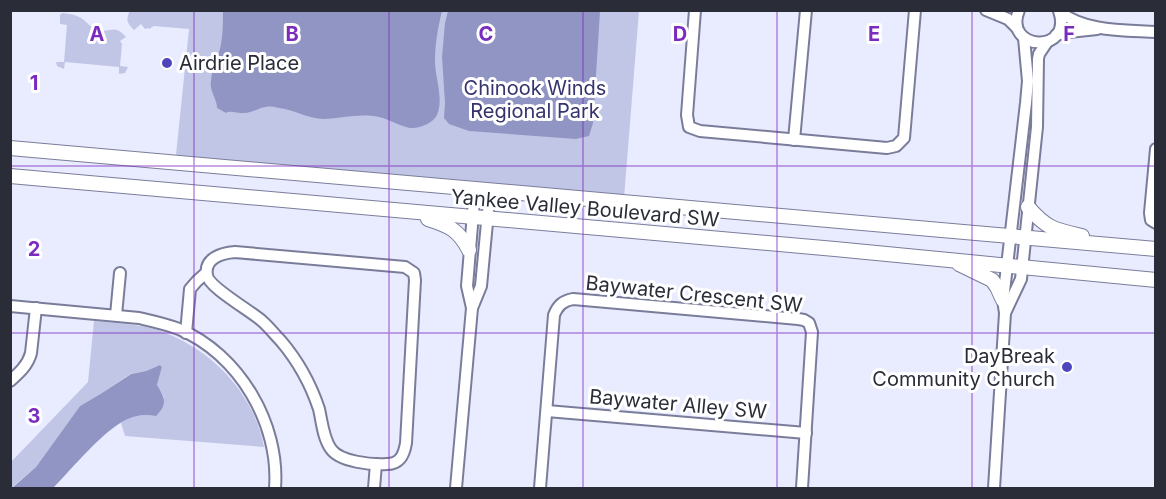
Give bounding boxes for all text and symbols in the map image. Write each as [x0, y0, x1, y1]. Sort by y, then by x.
text: A [90, 22, 105, 46]
text: B [285, 22, 299, 46]
text: C [479, 22, 493, 46]
text: D [673, 22, 687, 46]
text: E [868, 22, 880, 46]
text: F [1063, 22, 1075, 46]
place label: Airdrie Place [179, 51, 299, 75]
marker: Airdrie Place [160, 56, 174, 70]
text: 1 [30, 71, 38, 95]
park label: Chinook Winds Regional Park [464, 76, 606, 123]
street label: Yankee Valley Boulevard SW [450, 184, 721, 232]
text: 2 [28, 237, 40, 261]
street label: Baywater Crescent SW [585, 271, 804, 317]
place label: DayBreak Community Church [872, 344, 1055, 391]
marker: DayBreak Community Church [1060, 360, 1074, 374]
street label: Baywater Alley SW [588, 384, 768, 424]
text: 3 [28, 404, 40, 428]

